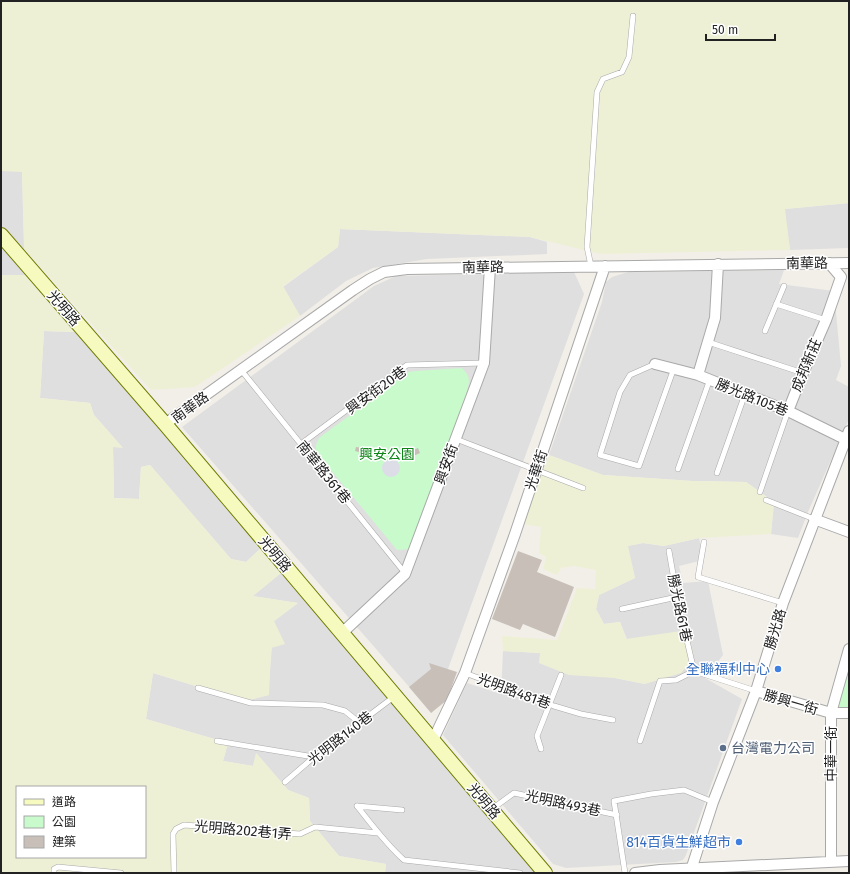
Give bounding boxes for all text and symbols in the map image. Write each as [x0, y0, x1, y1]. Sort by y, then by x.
scale bar [706, 16, 775, 42]
text: 50 m [712, 23, 738, 37]
street label: 南華路 [786, 255, 828, 272]
street label: 南華路 [462, 259, 504, 276]
street label: 光明路 [43, 287, 84, 330]
street label: 成邦新莊 [788, 336, 825, 394]
street label: 興安街20巷 [343, 363, 410, 418]
street label: 勝光路105巷 [713, 375, 791, 420]
street label: 南華路 [168, 388, 212, 427]
street label: 南華路361巷 [293, 438, 354, 507]
street label: 興安街 [431, 442, 462, 487]
park label: 興安公園 [359, 446, 415, 463]
street label: 光華街 [522, 448, 551, 493]
street label: 光明路 [255, 533, 295, 576]
street label: 勝光路61巷 [664, 573, 695, 644]
street label: 勝光路 [761, 607, 790, 652]
place label: 全聯福利中心 [686, 661, 770, 678]
marker: 全聯福利中心 [773, 664, 783, 674]
street label: 光明路481巷 [475, 670, 553, 713]
street label: 勝興一街 [762, 687, 820, 718]
street label: 光明路140巷 [305, 708, 376, 769]
street label: 中華一街 [823, 726, 840, 782]
place label: 台灣電力公司 [731, 740, 815, 757]
marker: 台灣電力公司 [718, 743, 728, 753]
street label: 光明路 [464, 780, 504, 823]
legend [16, 786, 146, 858]
street label: 光明路493巷 [523, 787, 602, 820]
text: 道路 [52, 795, 76, 809]
text: 公園 [52, 815, 76, 829]
street label: 光明路202巷1弄 [194, 818, 292, 843]
place label: 814百貨生鮮超市 [626, 834, 731, 851]
text: 建築 [52, 835, 76, 849]
marker: 814百貨生鮮超市 [734, 837, 744, 847]

